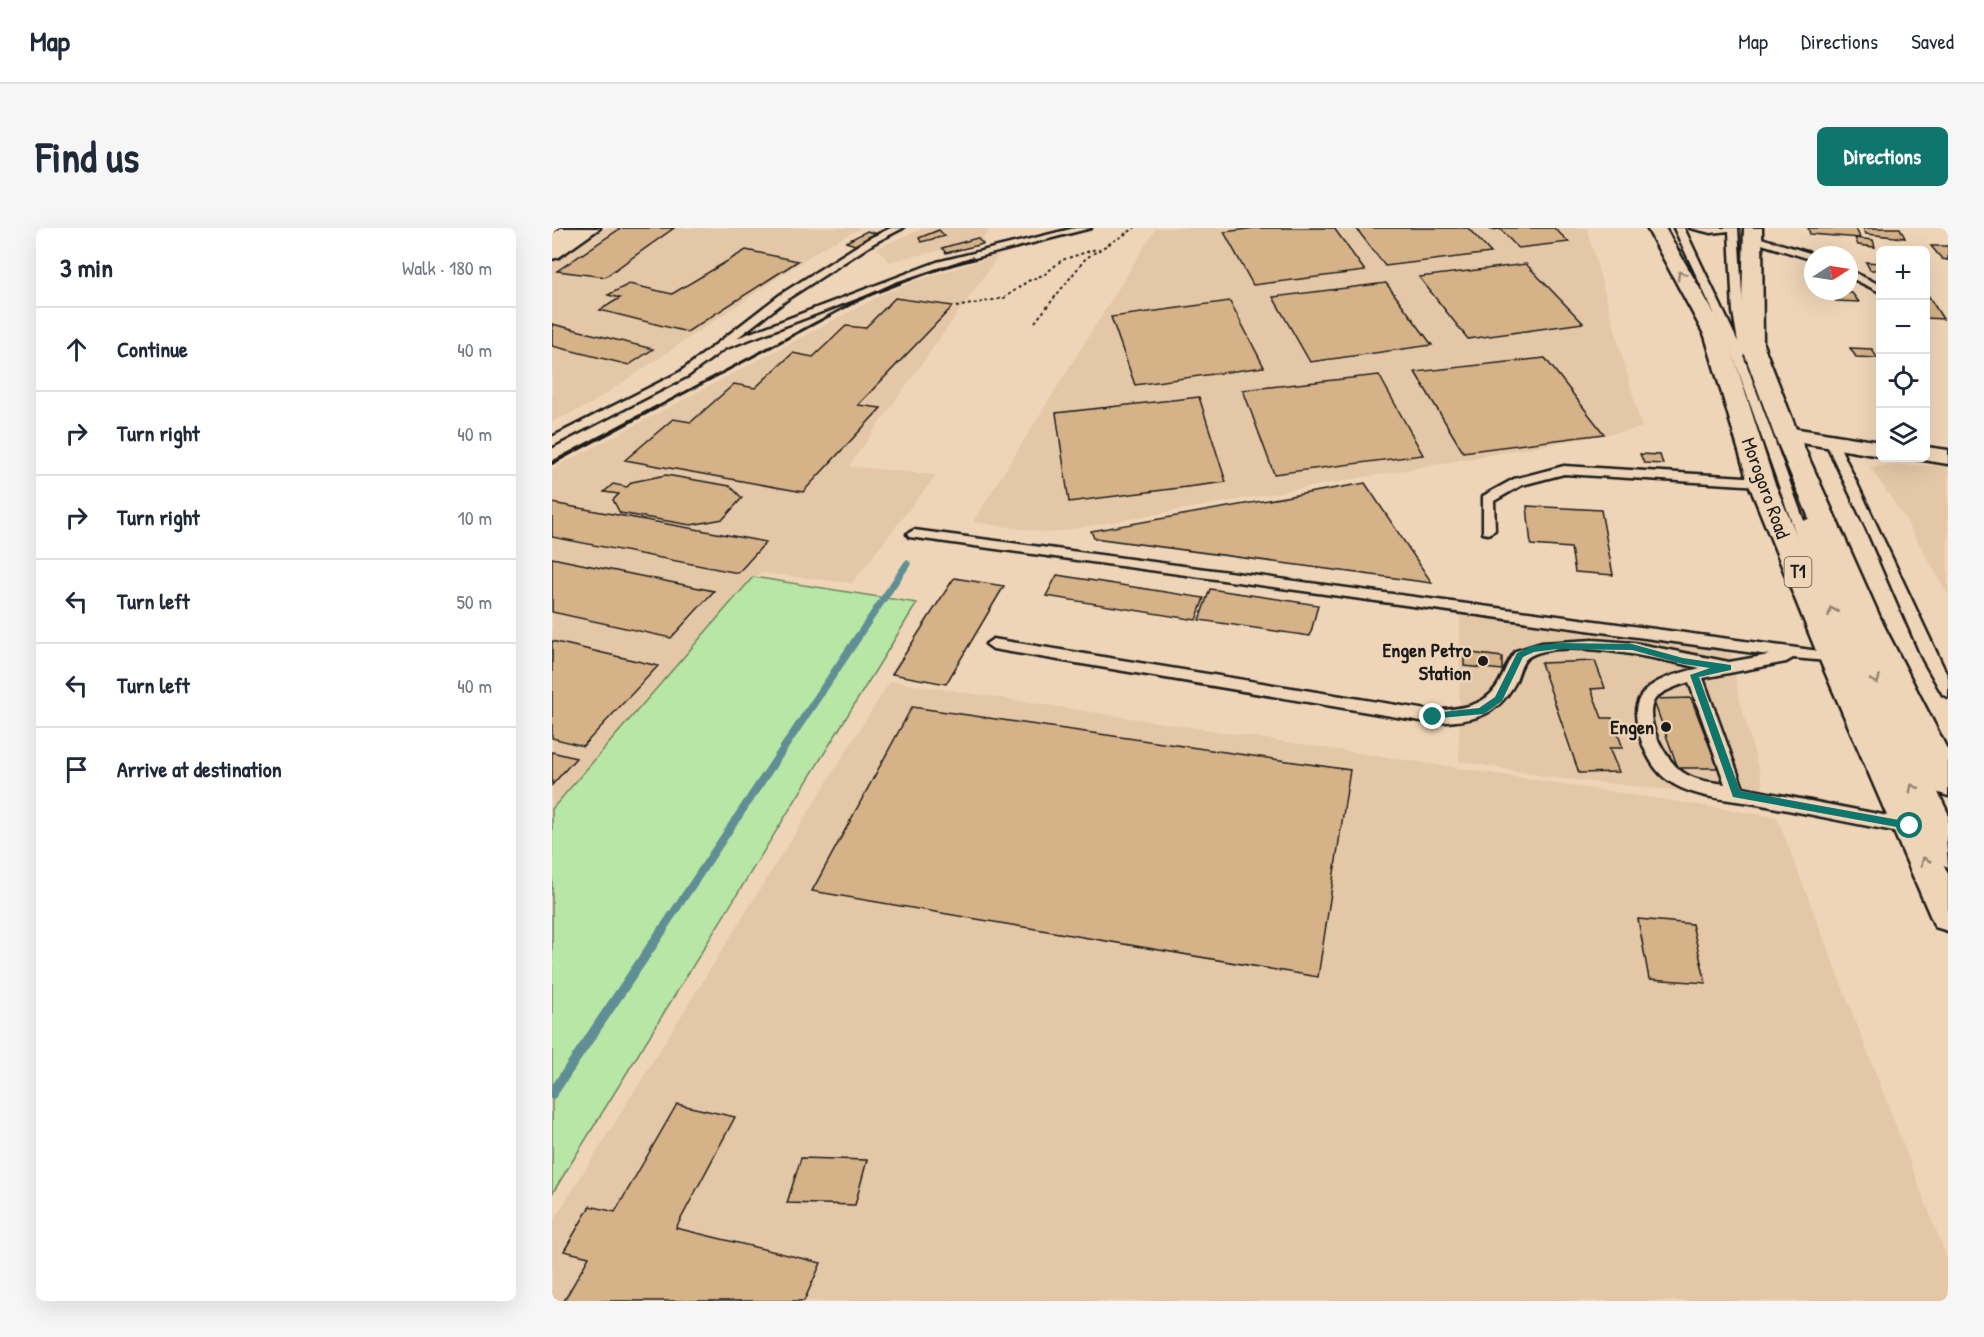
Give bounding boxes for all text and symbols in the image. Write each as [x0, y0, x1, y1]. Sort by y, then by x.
text: Map [30, 22, 70, 60]
text: Map [1738, 27, 1768, 56]
text: Directions [1801, 27, 1878, 56]
text: Saved [1911, 27, 1954, 56]
button: Directions [1817, 127, 1948, 186]
text: Find us [36, 128, 139, 185]
north arrow [1804, 246, 1858, 300]
map controls [1876, 246, 1930, 462]
button: + [1876, 246, 1930, 300]
text: 3 min [60, 250, 113, 285]
text: Walk · 180 m [402, 254, 492, 281]
one-way arrow [1676, 271, 1688, 281]
button: − [1876, 300, 1930, 354]
icon: ahead [60, 333, 93, 366]
text: Continue [117, 334, 188, 364]
text: 40 m [457, 336, 492, 363]
button: locate [1876, 354, 1930, 408]
button: layers [1876, 408, 1930, 462]
icon: right [60, 417, 93, 450]
text: Turn right [117, 418, 200, 448]
text: 40 m [457, 420, 492, 447]
street label: Morogoro Road [1736, 433, 1797, 542]
icon: right [60, 501, 93, 534]
text: Turn right [117, 502, 200, 532]
text: 10 m [458, 504, 492, 531]
road number: T1 [1784, 557, 1812, 587]
icon: left [60, 585, 93, 618]
text: Turn left [117, 586, 190, 616]
text: 50 m [456, 588, 492, 615]
one-way arrow [1827, 606, 1839, 617]
place label: Engen Petro Station [1382, 636, 1471, 686]
marker: Engen Petro Station [1476, 654, 1490, 668]
icon: left [60, 669, 93, 702]
text: Turn left [117, 670, 190, 700]
text: 40 m [457, 672, 492, 699]
one-way arrow [1869, 674, 1881, 685]
route end [1419, 703, 1445, 729]
place label: Engen [1610, 713, 1654, 741]
marker: Engen [1659, 720, 1673, 734]
icon: arrive [60, 753, 93, 786]
text: Arrive at destination [117, 754, 282, 784]
one-way arrow [1908, 784, 1920, 795]
route start [1896, 812, 1922, 838]
one-way arrow [1920, 857, 1932, 868]

